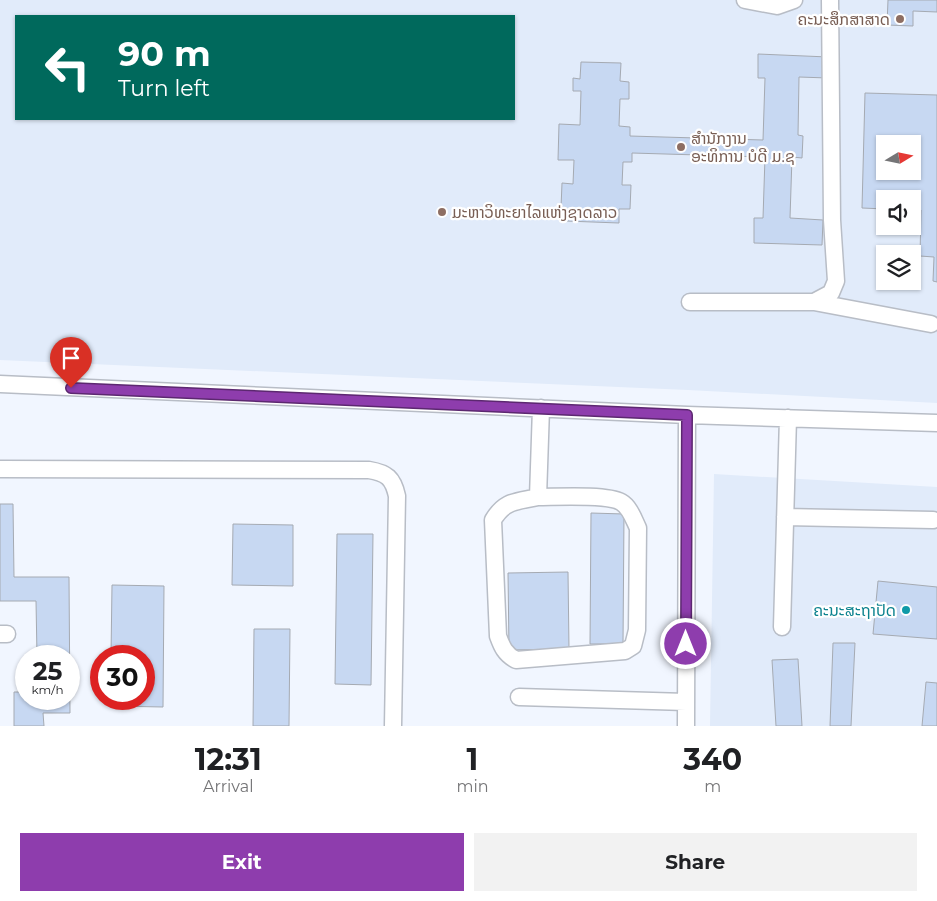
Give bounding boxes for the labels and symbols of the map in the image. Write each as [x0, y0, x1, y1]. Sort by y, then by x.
place label: ຄະນະສຶກສາສາດ [798, 10, 890, 29]
marker: ຄະນະສຶກສາສາດ [894, 13, 906, 25]
place label: ສໍານັກງານ ອະທິການ ບໍດີ ມ.ຊ [691, 129, 795, 166]
north arrow [876, 135, 921, 180]
marker: ສໍານັກງານ ອະທິການ ບໍດີ ມ.ຊ [675, 141, 687, 153]
place label: ມະຫາວິທະຍາໄລແຫ່ງຊາດລາວ [452, 203, 617, 222]
marker: ມະຫາວິທະຍາໄລແຫ່ງຊາດລາວ [436, 206, 448, 218]
pin [50, 337, 92, 388]
place label: ຄະນະສະຖາປັດ [813, 601, 896, 620]
marker: ຄະນະສະຖາປັດ [900, 604, 912, 616]
position arrow [659, 617, 711, 669]
speed limit sign: 30 [90, 645, 155, 710]

